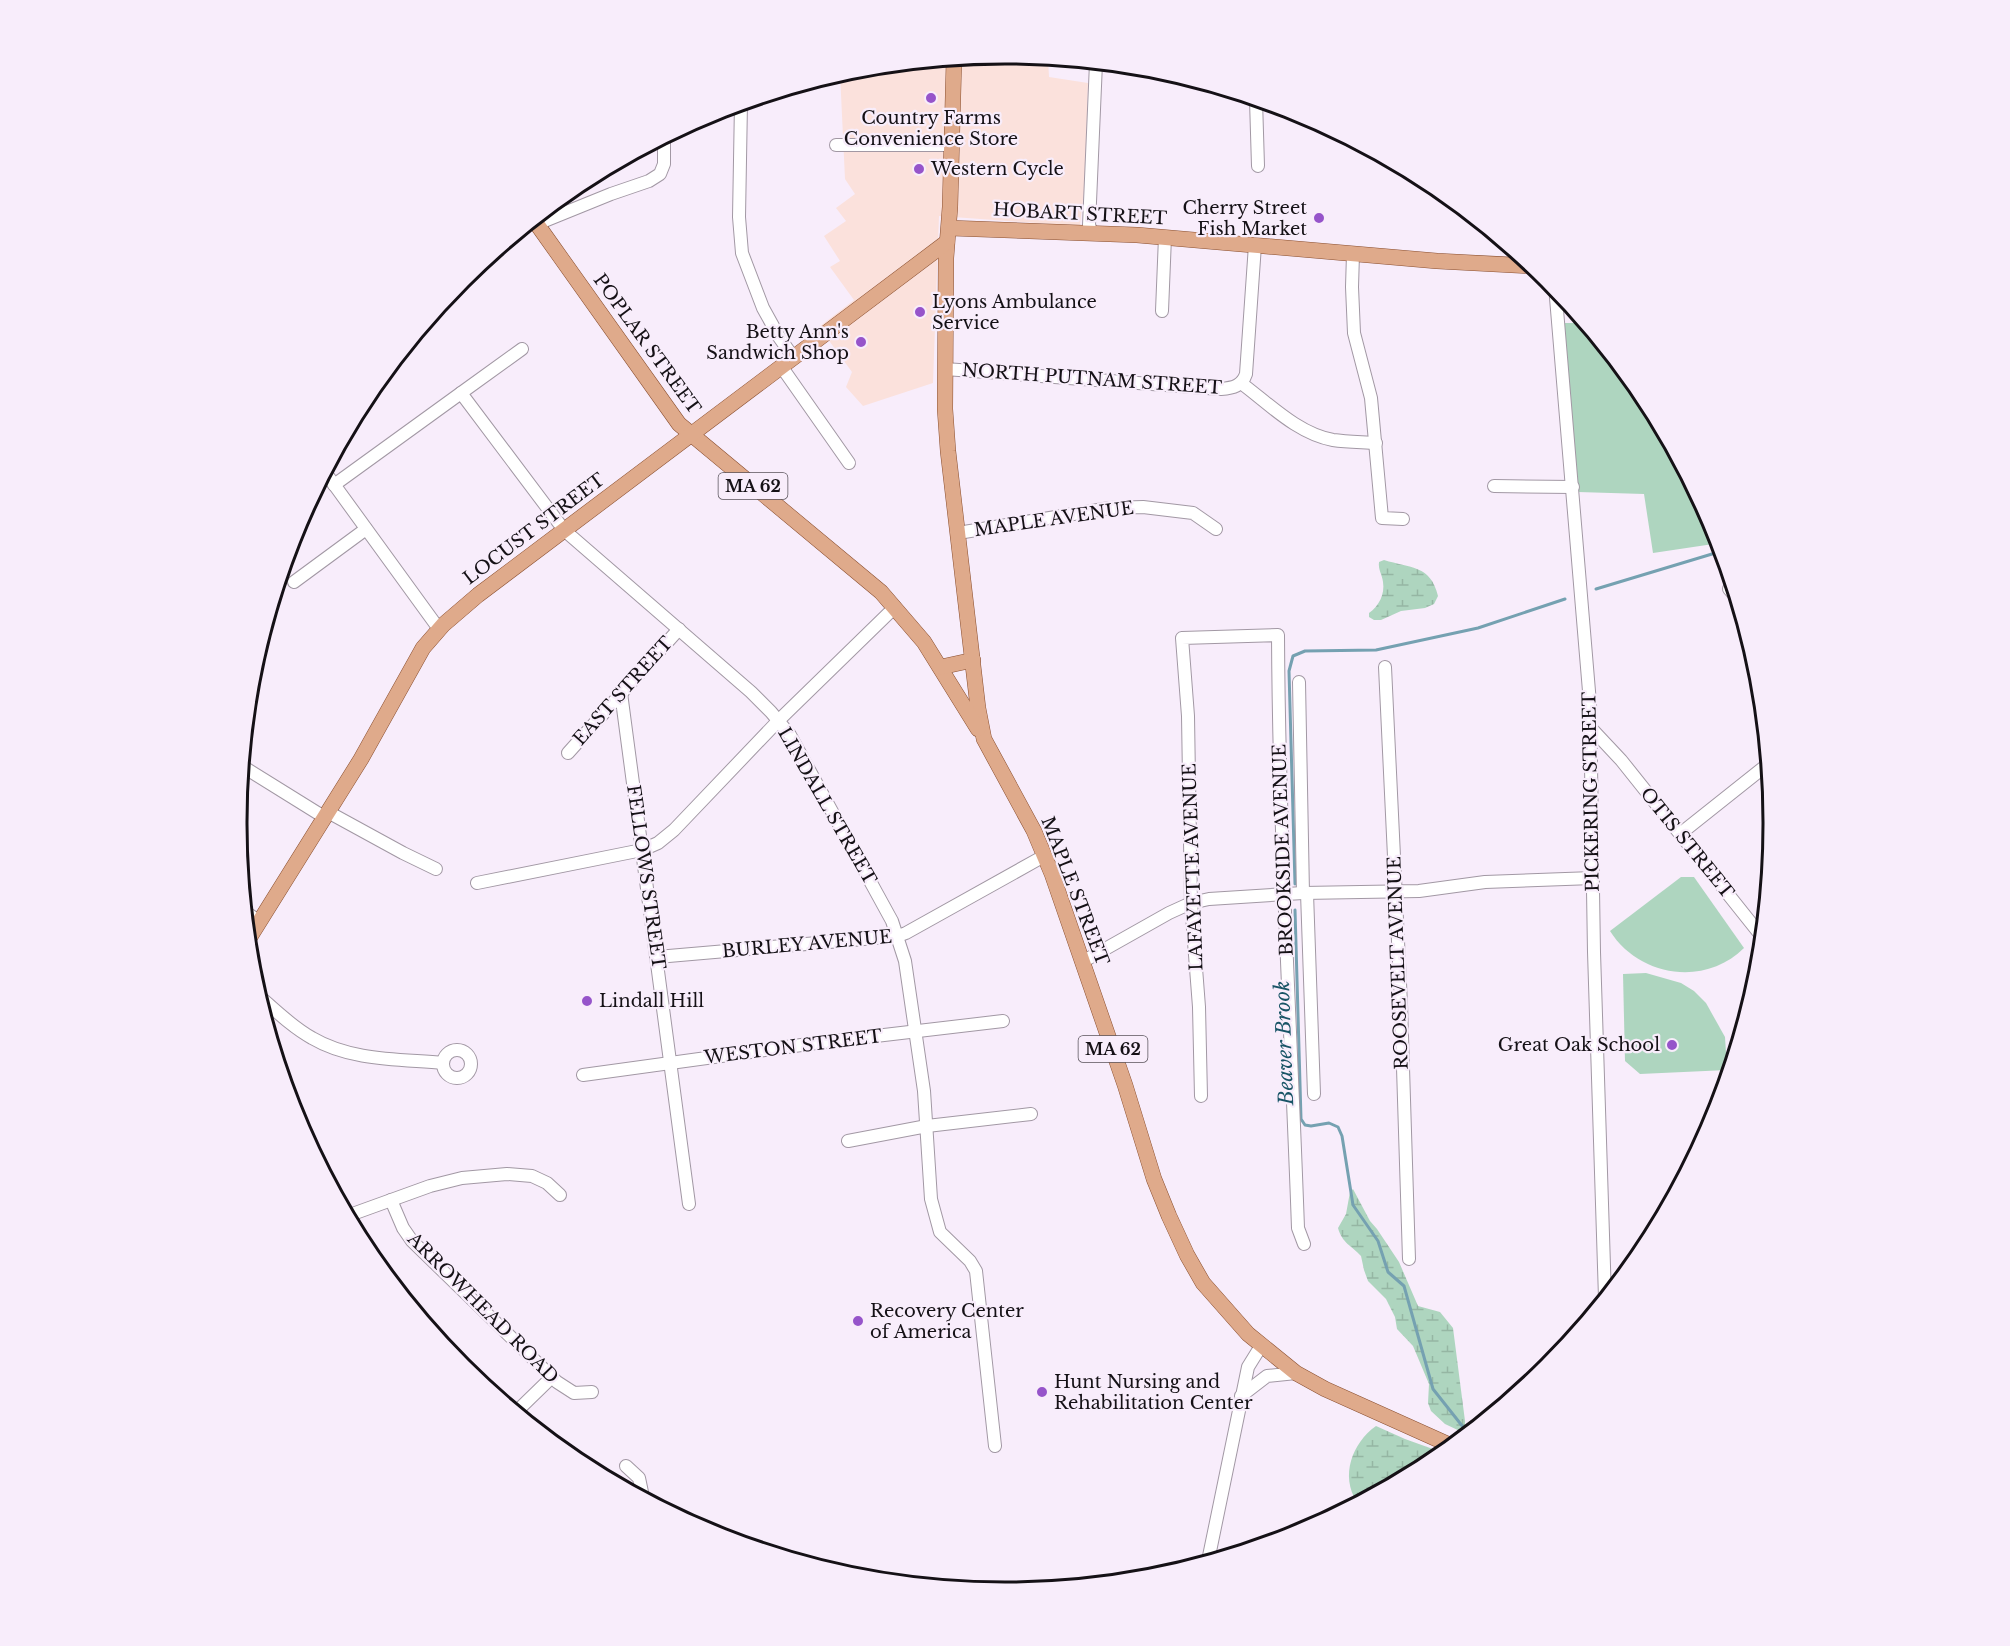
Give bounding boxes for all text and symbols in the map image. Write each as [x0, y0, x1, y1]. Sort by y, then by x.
marker: Country Farms Convenience Store [924, 91, 938, 105]
place label: Country Farms Convenience Store [844, 107, 1018, 150]
place label: Western Cycle [930, 158, 1064, 180]
marker: Western Cycle [912, 162, 926, 176]
place label: Cherry Street Fish Market [1182, 197, 1307, 240]
street label: HOBART STREET [992, 198, 1168, 230]
marker: Cherry Street Fish Market [1312, 211, 1326, 225]
street label: POPLAR STREET [589, 270, 706, 419]
place label: Lyons Ambulance Service [932, 291, 1097, 334]
marker: Lyons Ambulance Service [913, 305, 927, 319]
place label: Betty Ann's Sandwich Shop [706, 321, 849, 364]
marker: Betty Ann's Sandwich Shop [854, 335, 868, 349]
street label: NORTH PUTNAM STREET [961, 359, 1223, 399]
street label: LOCUST STREET [459, 468, 609, 589]
road number: MA 62 [718, 473, 788, 499]
street label: MAPLE AVENUE [973, 497, 1135, 541]
street label: EAST STREET [569, 632, 678, 750]
street label: PICKERING STREET [1578, 691, 1604, 892]
street label: LINDALL STREET [773, 724, 881, 889]
street label: BROOKSIDE AVENUE [1268, 744, 1298, 956]
street label: LAFAYETTE AVENUE [1178, 763, 1208, 971]
street label: FELLOWS STREET [622, 783, 670, 971]
street label: OTIS STREET [1636, 783, 1739, 903]
street label: MAPLE STREET [1036, 813, 1114, 969]
street label: ROOSEVELT AVENUE [1383, 856, 1413, 1070]
street label: BURLEY AVENUE [721, 926, 893, 962]
water label: Beaver Brook [1270, 980, 1298, 1107]
place label: Lindall Hill [599, 990, 704, 1012]
marker: Lindall Hill [580, 994, 594, 1008]
street label: WESTON STREET [702, 1025, 884, 1069]
place label: Great Oak School [1498, 1034, 1660, 1056]
road number: MA 62 [1078, 1036, 1148, 1062]
marker: Great Oak School [1665, 1038, 1679, 1052]
street label: ARROWHEAD ROAD [402, 1227, 563, 1388]
place label: Recovery Center of America [870, 1300, 1024, 1343]
marker: Recovery Center of America [851, 1314, 865, 1328]
place label: Hunt Nursing and Rehabilitation Center [1054, 1371, 1253, 1414]
marker: Hunt Nursing and Rehabilitation Center [1035, 1385, 1049, 1399]

